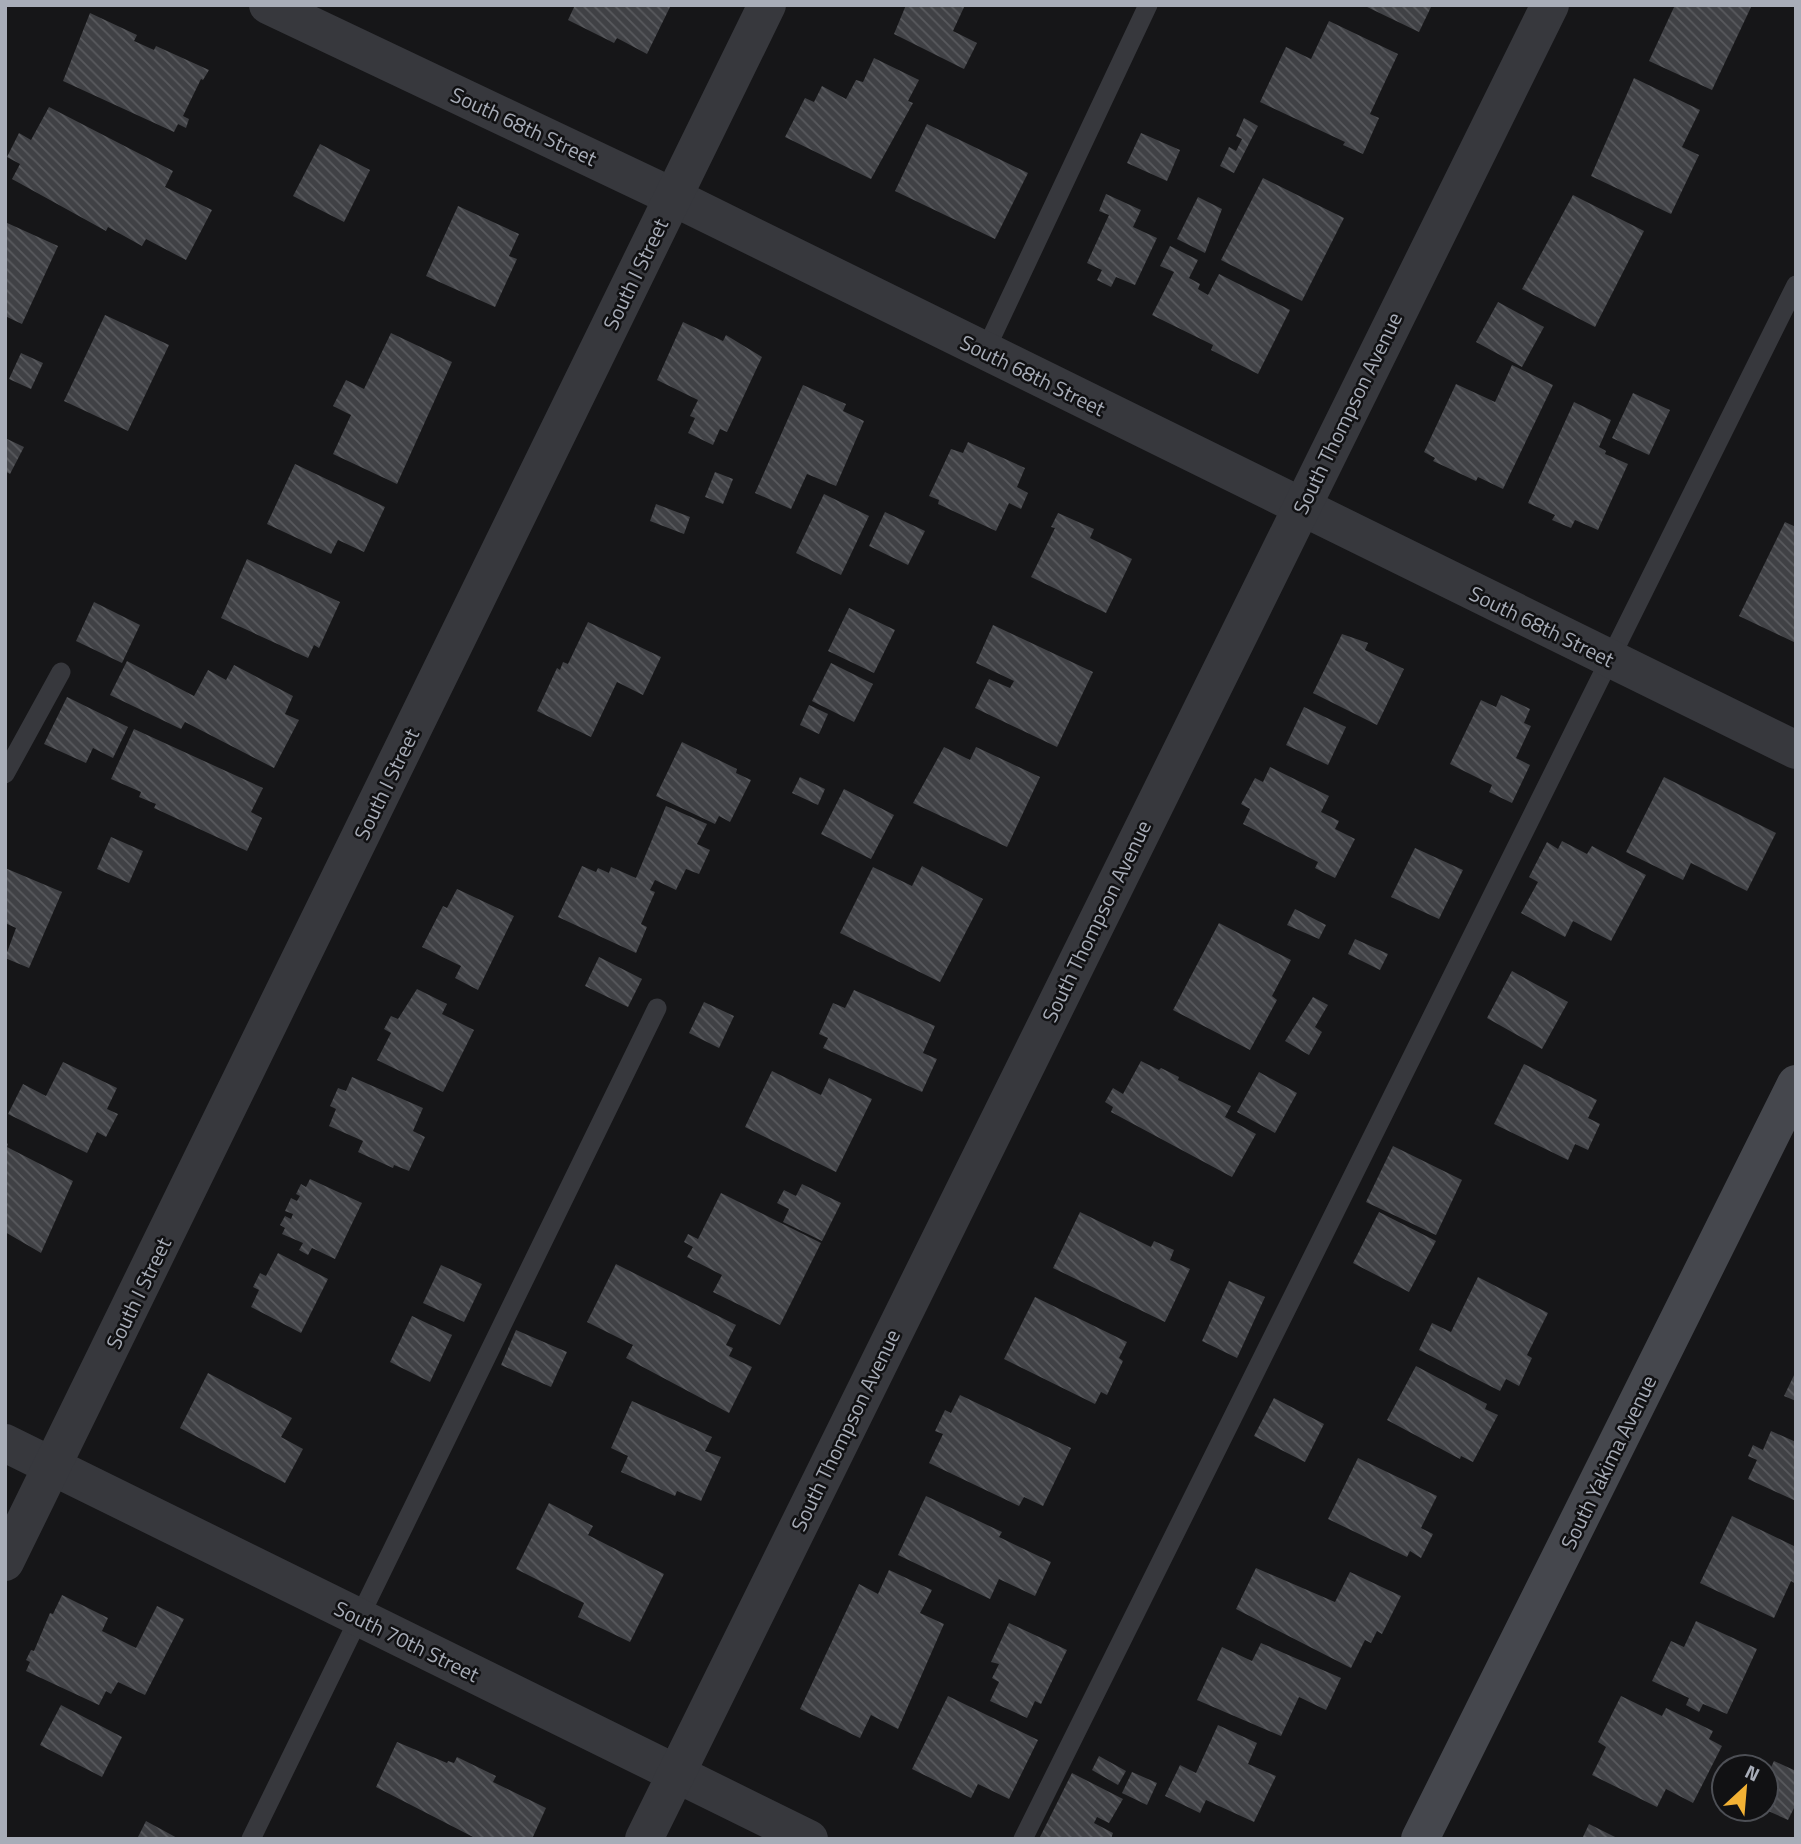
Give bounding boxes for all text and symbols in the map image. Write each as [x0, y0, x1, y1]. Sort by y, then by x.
street label: South 68th Street [446, 78, 603, 174]
street label: South I Street [594, 212, 676, 335]
street label: South Thompson Avenue [1284, 307, 1410, 519]
street label: South 68th Street [955, 326, 1111, 424]
street label: South 68th Street [1464, 577, 1620, 675]
street label: South I Street [345, 722, 427, 845]
street label: South Thompson Avenue [1033, 815, 1159, 1027]
street label: South I Street [97, 1231, 179, 1354]
street label: South Thompson Avenue [782, 1324, 908, 1536]
street label: South Yakima Avenue [1552, 1369, 1664, 1555]
street label: South 70th Street [329, 1592, 485, 1690]
north arrow [1710, 1753, 1780, 1823]
text: N [1740, 1756, 1765, 1788]

